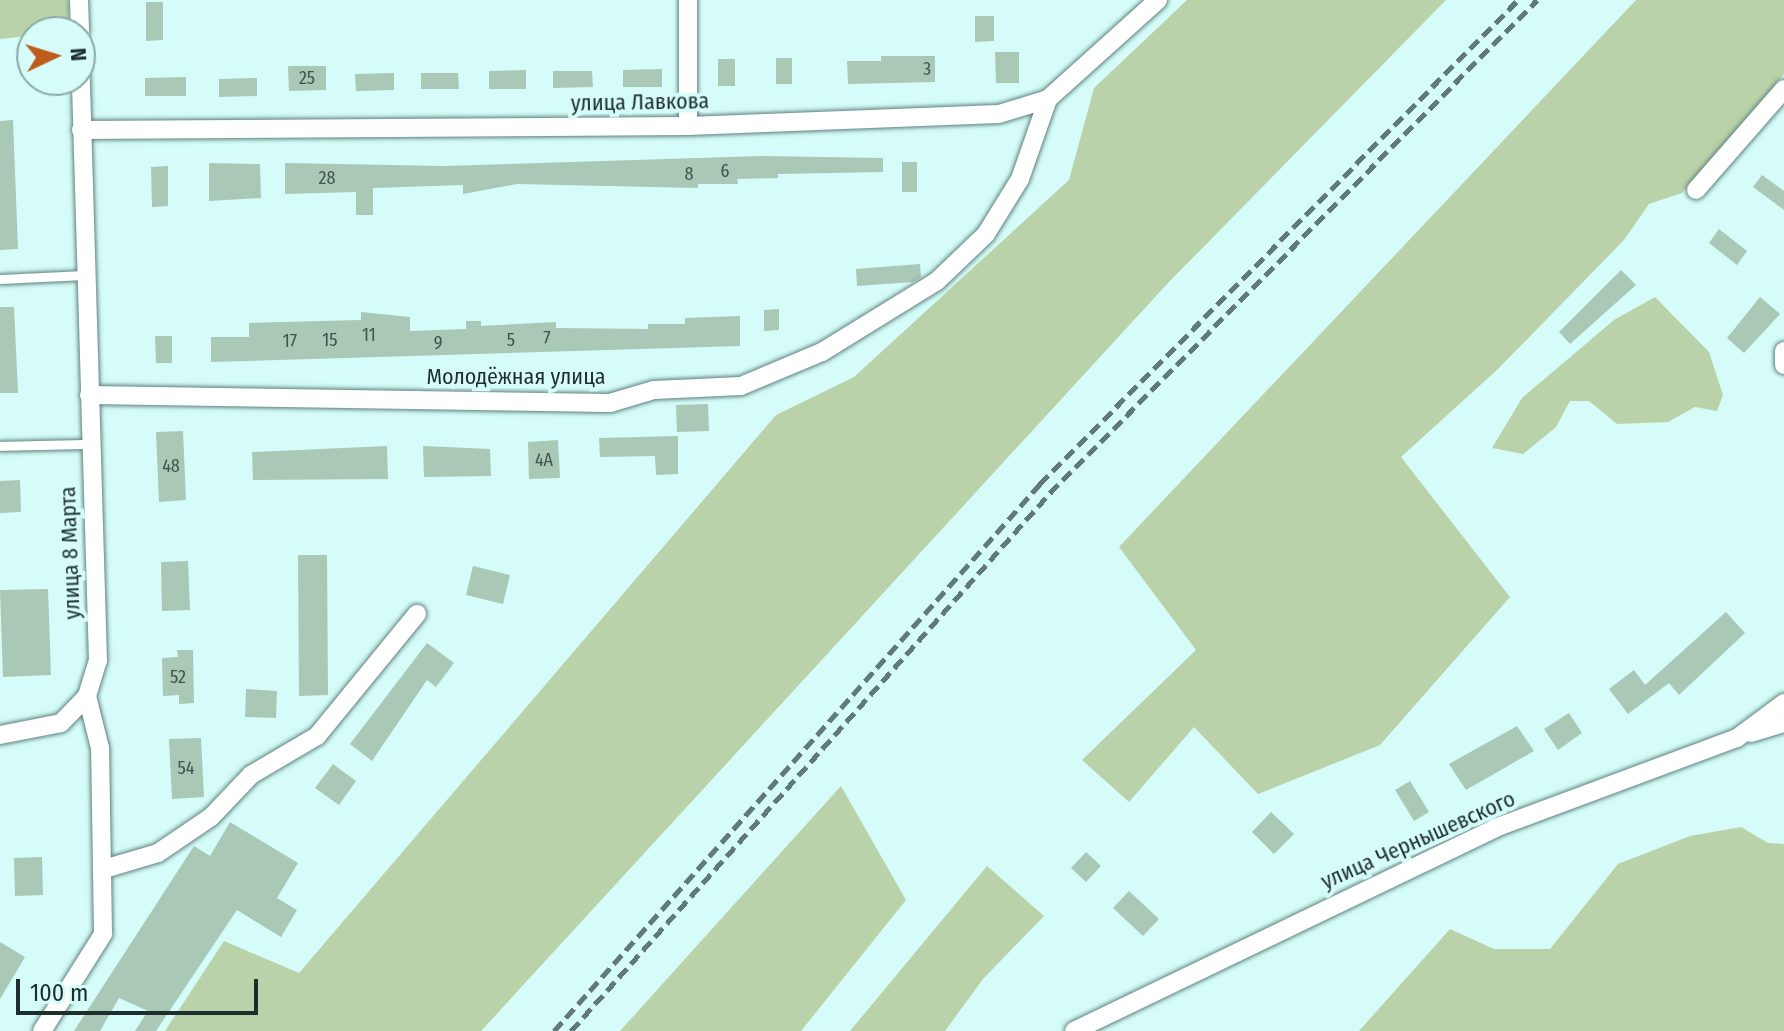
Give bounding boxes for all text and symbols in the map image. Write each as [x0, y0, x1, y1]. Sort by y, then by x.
north arrow [16, 16, 96, 96]
text: N [65, 47, 92, 62]
house number: 3 [923, 58, 931, 80]
house number: 25 [299, 67, 315, 89]
street label: улица Лавкова [571, 88, 709, 116]
house number: 6 [721, 160, 729, 182]
house number: 8 [685, 163, 693, 185]
house number: 28 [319, 167, 335, 189]
house number: 11 [362, 324, 376, 346]
house number: 7 [543, 327, 551, 349]
house number: 15 [322, 329, 338, 351]
house number: 5 [507, 329, 515, 351]
house number: 17 [283, 330, 297, 352]
house number: 9 [434, 332, 442, 354]
street label: Молодёжная улица [426, 364, 606, 390]
house number: 4А [535, 449, 553, 471]
house number: 48 [162, 455, 180, 477]
street label: улица 8 Марта [54, 486, 86, 620]
house number: 52 [170, 666, 186, 688]
house number: 54 [178, 757, 194, 779]
street label: улица Чернышевского [1317, 785, 1519, 895]
scale bar [20, 963, 262, 1013]
text: 100 m [30, 979, 88, 1007]

